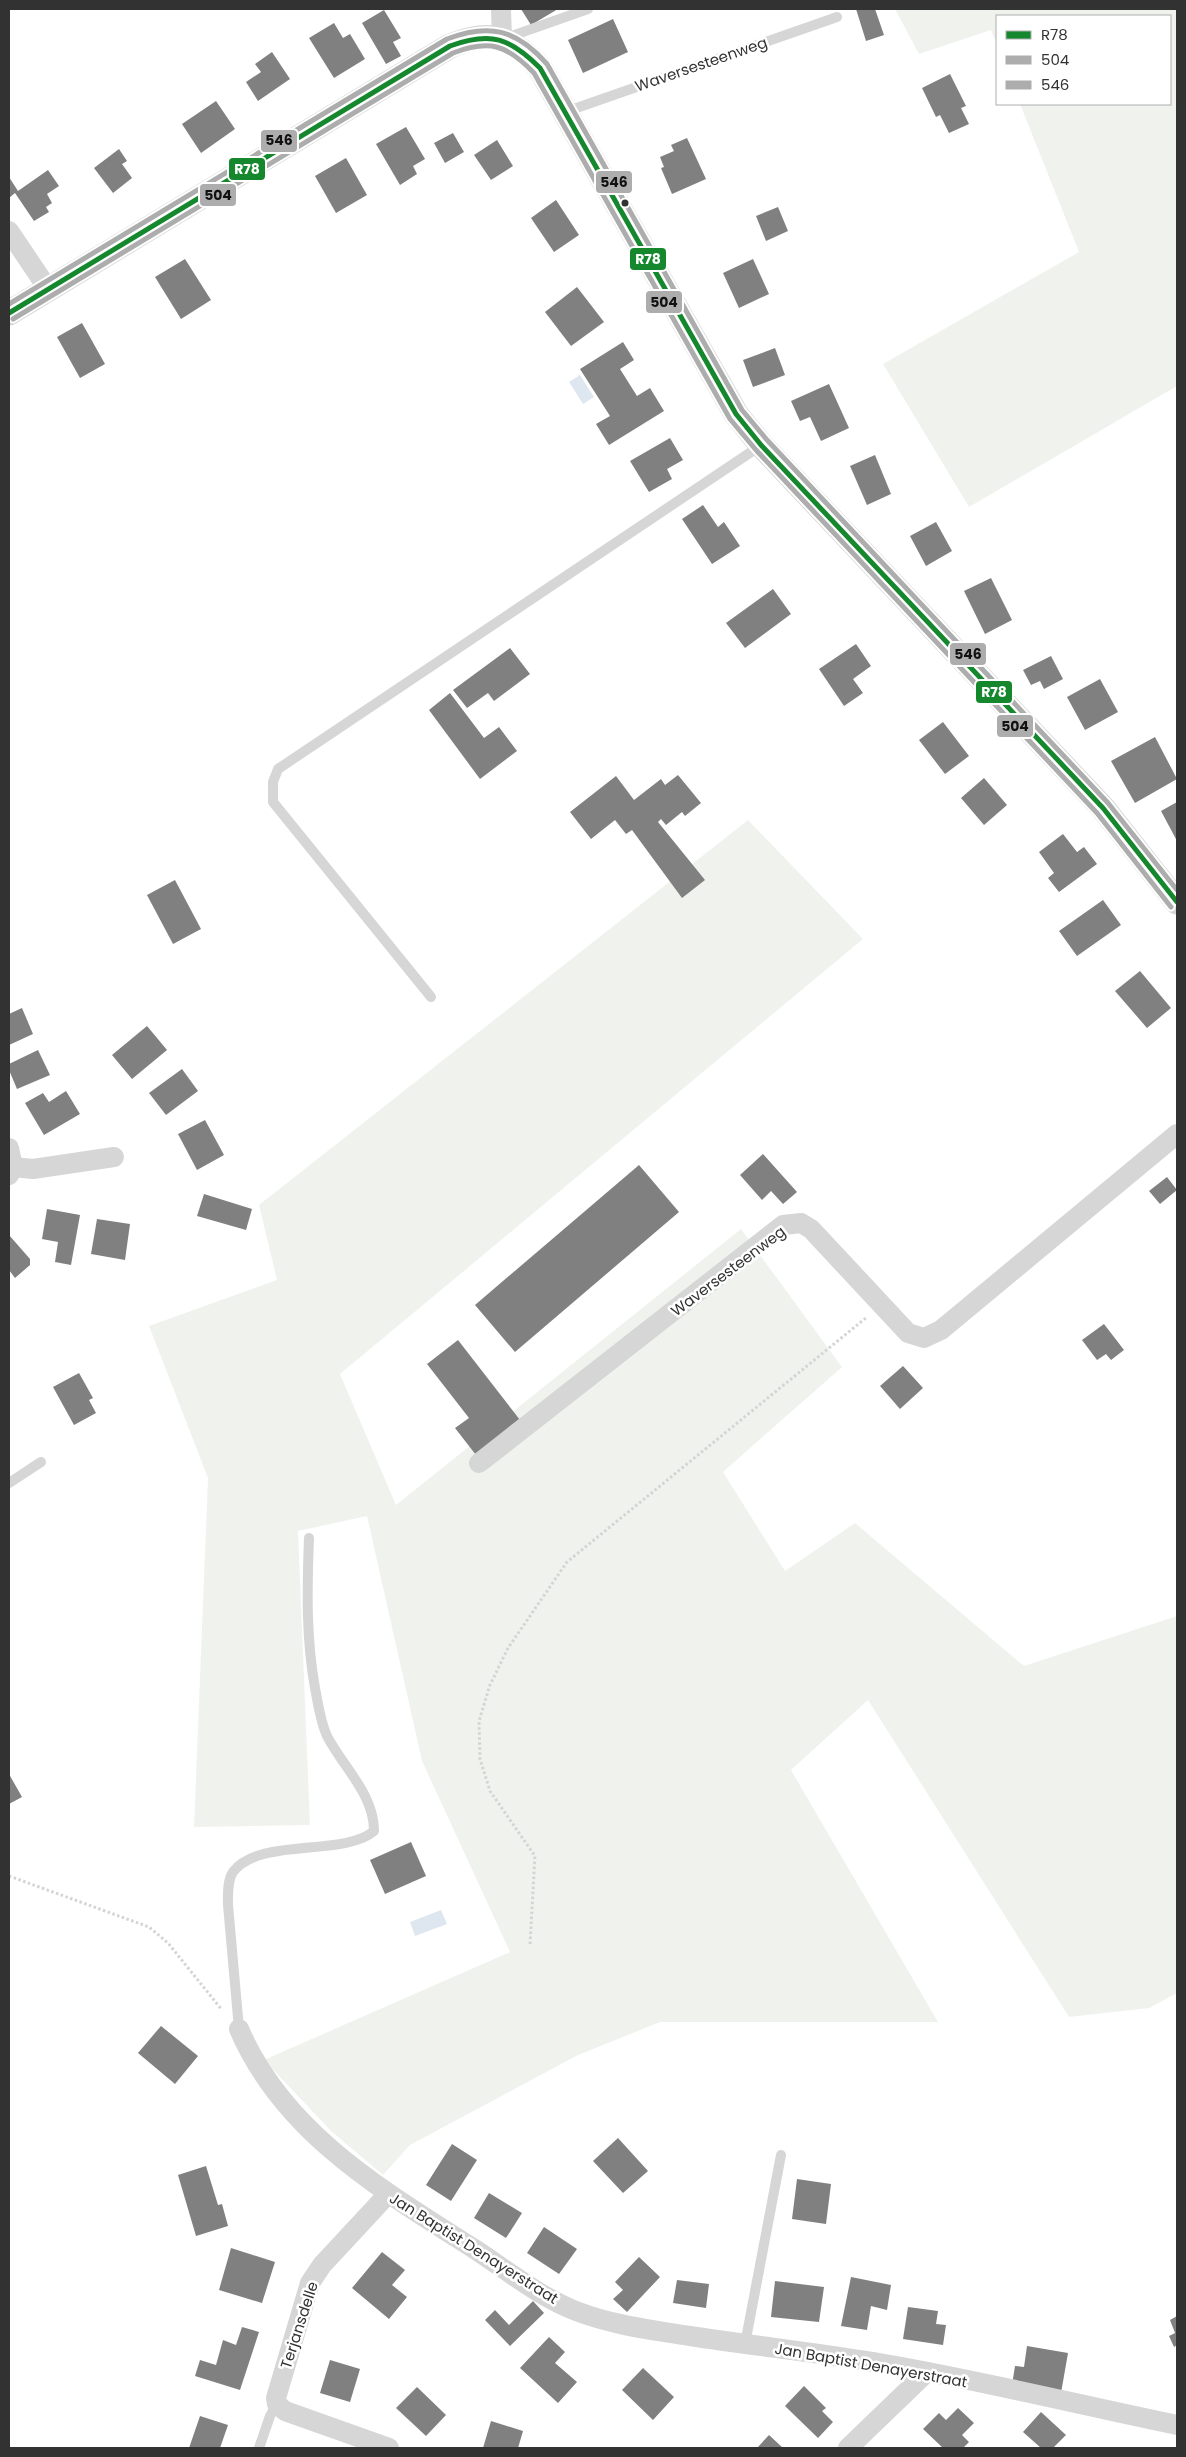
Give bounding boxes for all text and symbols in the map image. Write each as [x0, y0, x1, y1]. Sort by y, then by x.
legend [996, 15, 1171, 105]
text: R78 [1041, 24, 1068, 45]
street label: Waversesteenweg [632, 32, 770, 96]
text: 504 [1041, 49, 1069, 70]
text: 546 [1041, 74, 1069, 95]
line badge: 546 [260, 129, 298, 153]
text: 546 [265, 130, 293, 150]
line badge: R78 [228, 157, 266, 181]
text: R78 [234, 159, 260, 179]
line badge: 546 [595, 170, 633, 194]
text: 546 [600, 172, 628, 192]
line badge: 504 [199, 183, 237, 207]
text: 504 [204, 185, 232, 205]
unlabelled marker [620, 198, 630, 208]
line badge: R78 [629, 247, 667, 271]
text: R78 [635, 249, 661, 269]
line badge: 504 [645, 290, 683, 314]
text: 504 [650, 292, 678, 312]
line badge: 546 [949, 642, 987, 666]
text: 546 [954, 644, 982, 664]
line badge: R78 [975, 680, 1013, 704]
text: R78 [981, 682, 1007, 702]
line badge: 504 [996, 714, 1034, 738]
text: 504 [1001, 716, 1029, 736]
street label: Waversesteenweg [666, 1221, 790, 1321]
street label: Jan Baptist Denayerstraat [386, 2187, 562, 2309]
street label: Terjansdelle [275, 2279, 323, 2371]
street label: Jan Baptist Denayerstraat [773, 2338, 969, 2392]

